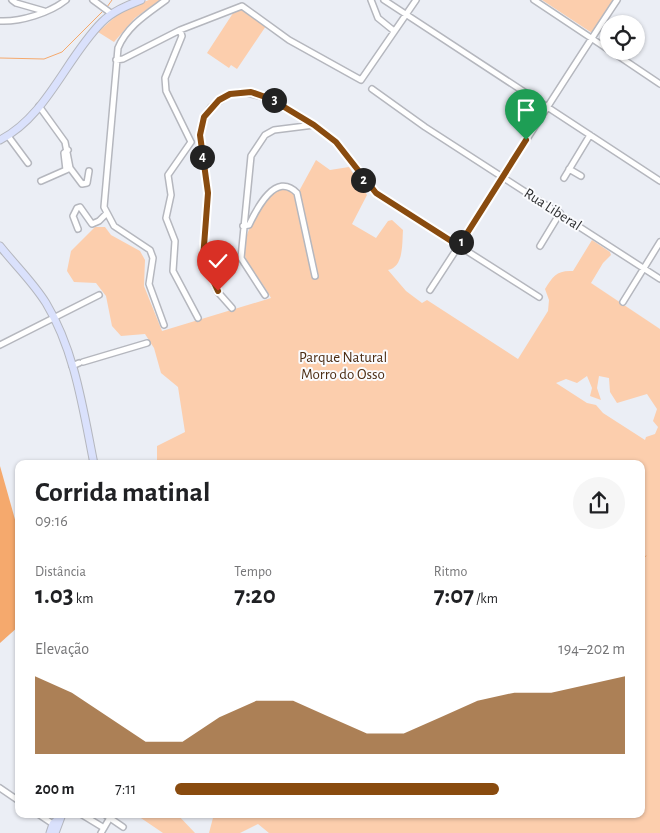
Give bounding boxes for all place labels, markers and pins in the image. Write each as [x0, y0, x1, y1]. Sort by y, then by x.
pin: 3 [262, 88, 286, 112]
pin [505, 89, 547, 140]
pin: 4 [190, 144, 214, 170]
pin: 2 [350, 168, 376, 192]
pin: 1 [448, 230, 474, 254]
pin [197, 240, 239, 291]

